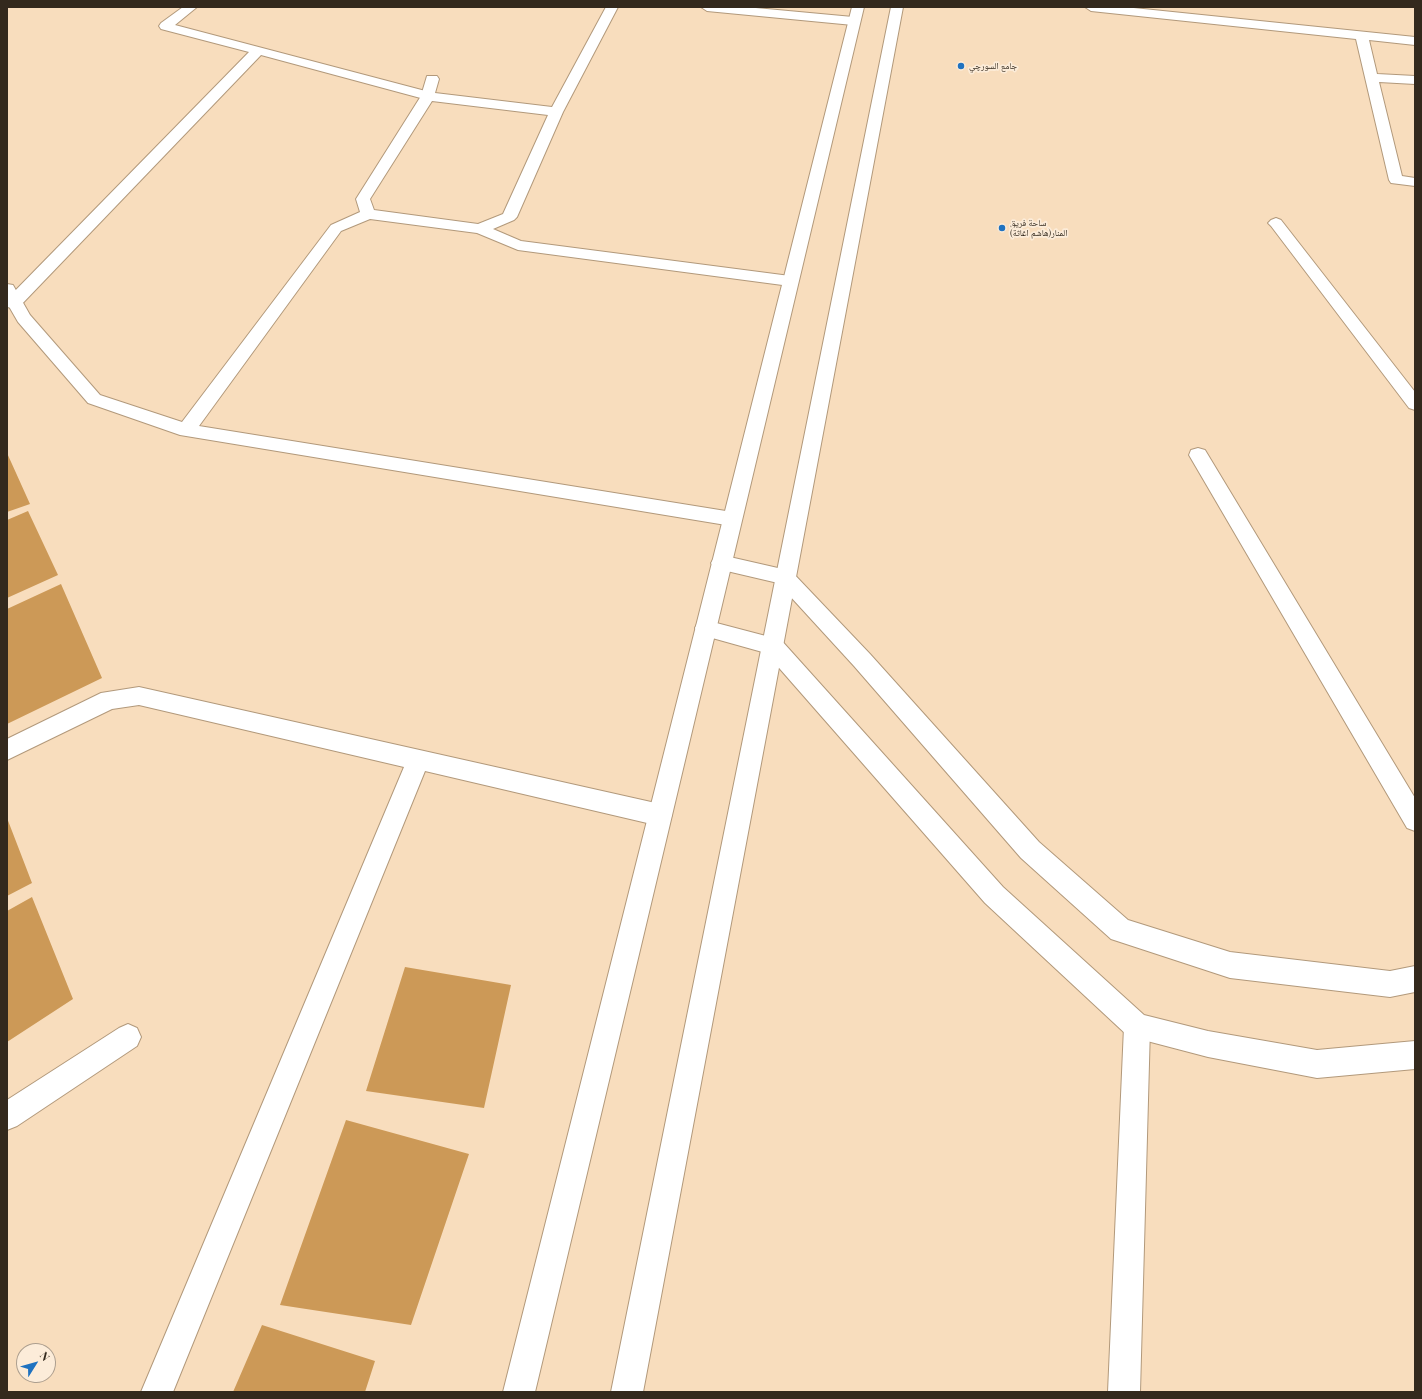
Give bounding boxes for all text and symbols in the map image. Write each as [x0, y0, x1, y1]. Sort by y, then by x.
marker: جامع السورچي [956, 61, 966, 71]
place label: جامع السورچي [969, 61, 1017, 71]
place label: ساحة فريق المنار(هاشم اغاثة) [1010, 218, 1067, 239]
marker: ساحة فريق المنار(هاشم اغاثة) [997, 223, 1007, 233]
north arrow [16, 1343, 56, 1383]
text: N [37, 1348, 54, 1364]

